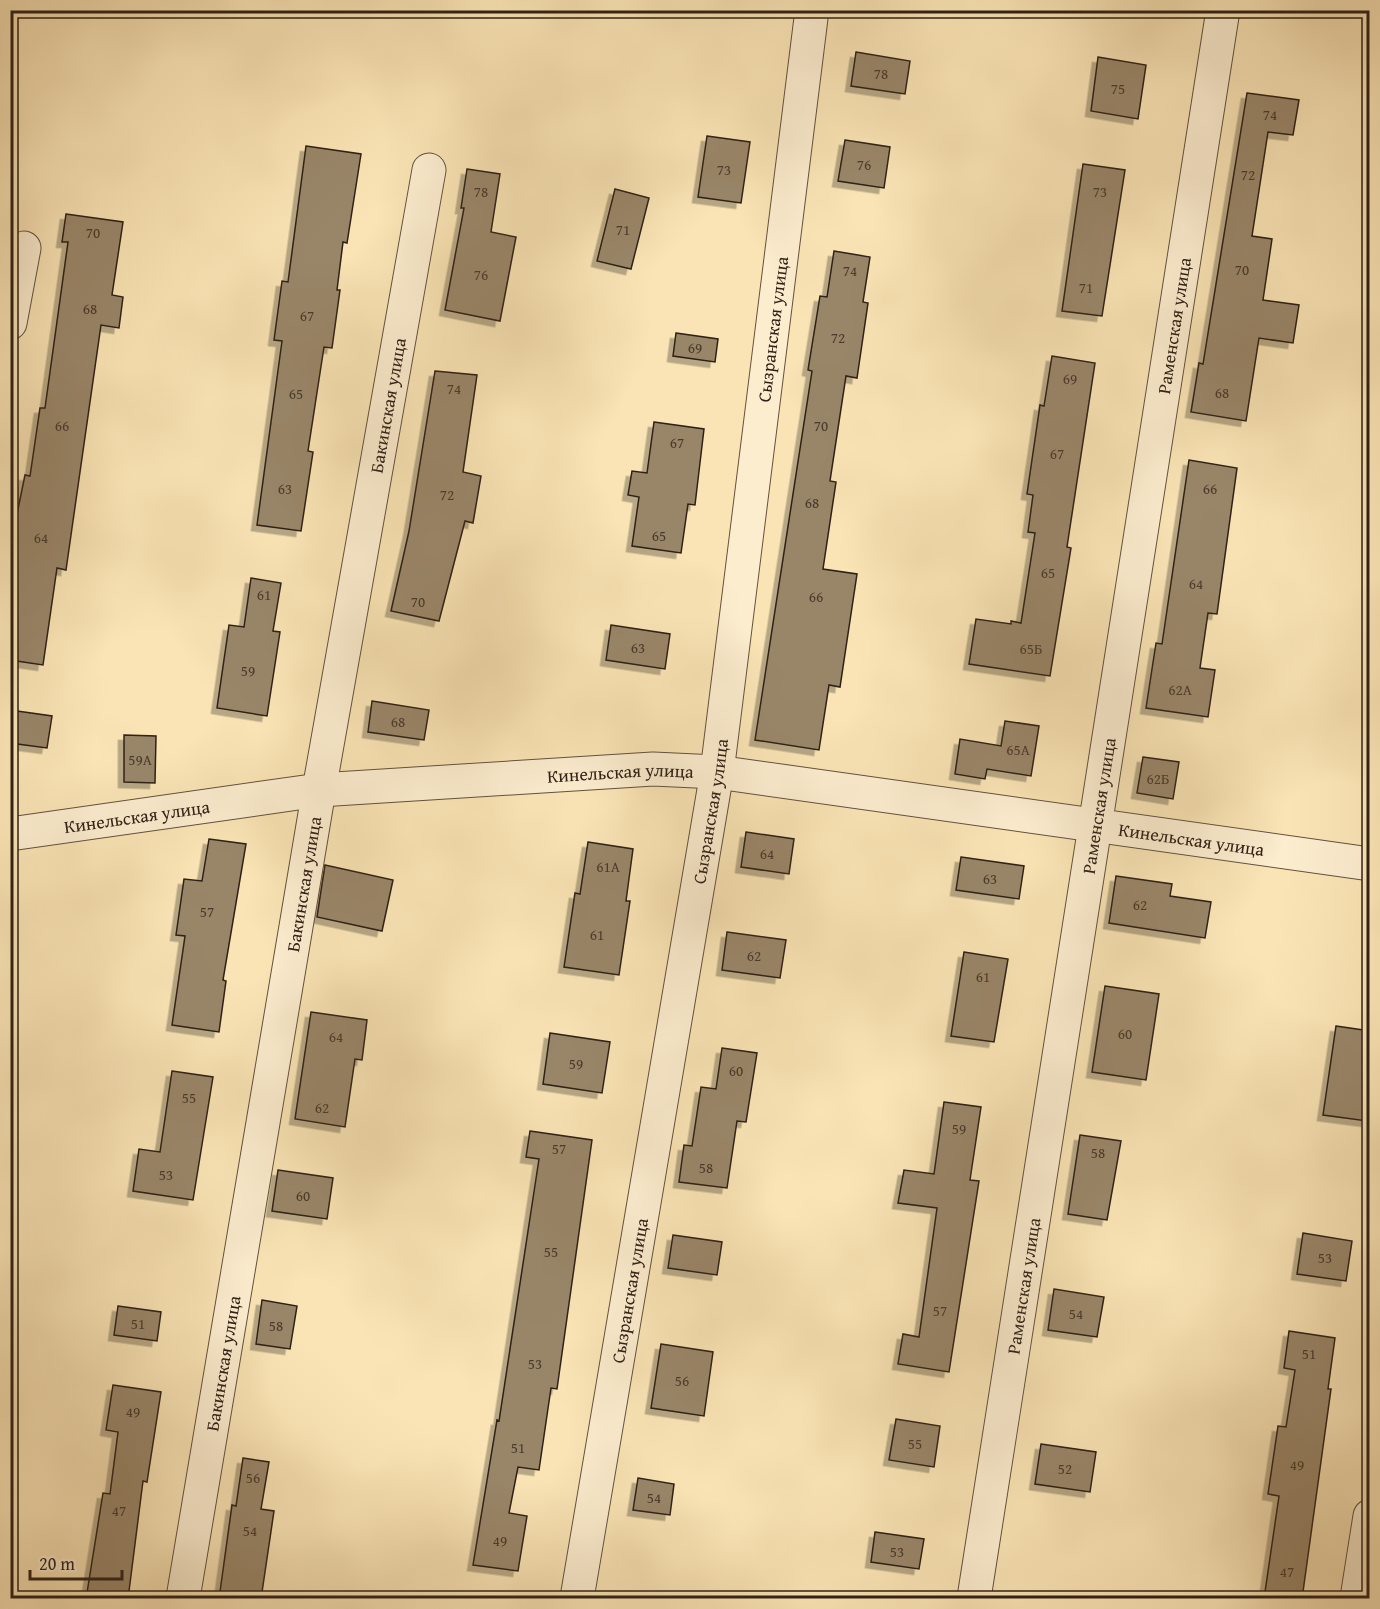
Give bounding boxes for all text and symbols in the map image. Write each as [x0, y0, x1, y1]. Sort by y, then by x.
house number: 78 [874, 63, 888, 84]
house number: 75 [1111, 78, 1125, 99]
house number: 74 [1263, 104, 1277, 125]
house number: 76 [857, 154, 871, 175]
house number: 73 [717, 159, 731, 180]
house number: 72 [1241, 164, 1255, 185]
house number: 78 [474, 181, 488, 202]
house number: 73 [1093, 181, 1107, 202]
house number: 71 [616, 219, 630, 240]
house number: 70 [86, 222, 100, 243]
street label: Сызранская улица [750, 254, 795, 404]
street label: Раменская улица [1150, 255, 1198, 396]
house number: 70 [1235, 259, 1249, 280]
house number: 74 [843, 260, 857, 281]
house number: 76 [474, 264, 488, 285]
house number: 71 [1079, 277, 1093, 298]
house number: 68 [83, 298, 97, 319]
house number: 67 [300, 305, 314, 326]
house number: 72 [831, 327, 845, 348]
street label: Бакинская улица [362, 335, 413, 475]
house number: 69 [688, 337, 702, 358]
house number: 69 [1063, 368, 1077, 389]
house number: 74 [447, 378, 461, 399]
house number: 68 [1215, 382, 1229, 403]
house number: 65 [289, 383, 303, 404]
house number: 66 [55, 415, 69, 436]
house number: 70 [814, 415, 828, 436]
house number: 67 [670, 432, 684, 453]
house number: 67 [1050, 443, 1064, 464]
house number: 63 [278, 478, 292, 499]
house number: 66 [1203, 478, 1217, 499]
house number: 72 [440, 484, 454, 505]
house number: 68 [805, 492, 819, 513]
house number: 65 [652, 525, 666, 546]
house number: 64 [34, 527, 48, 548]
house number: 65 [1041, 562, 1055, 583]
house number: 64 [1189, 573, 1203, 594]
house number: 61 [257, 584, 271, 605]
house number: 66 [809, 586, 823, 607]
house number: 70 [411, 591, 425, 612]
house number: 63 [631, 637, 645, 658]
house number: 65Б [1020, 638, 1042, 659]
house number: 59 [241, 660, 255, 681]
house number: 62А [1168, 679, 1192, 700]
house number: 68 [391, 711, 405, 732]
street label: Раменская улица [1074, 735, 1122, 876]
street label: Сызранская улица [685, 737, 735, 886]
house number: 65А [1006, 739, 1030, 760]
house number: 59А [128, 749, 152, 770]
street label: Кинельская улица [546, 755, 695, 789]
house number: 62Б [1147, 768, 1169, 789]
street label: Кинельская улица [62, 792, 212, 840]
street label: Бакинская улица [278, 814, 328, 954]
street label: Кинельская улица [1117, 815, 1266, 863]
house number: 64 [760, 843, 774, 864]
house number: 61А [596, 856, 620, 877]
house number: 63 [983, 868, 997, 889]
house number: 62 [1133, 894, 1147, 915]
house number: 57 [200, 901, 214, 922]
house number: 61 [590, 924, 604, 945]
house number: 62 [747, 945, 761, 966]
house number: 61 [976, 966, 990, 987]
house number: 60 [1118, 1023, 1132, 1044]
house number: 64 [329, 1026, 343, 1047]
house number: 59 [569, 1053, 583, 1074]
house number: 60 [729, 1060, 743, 1081]
house number: 55 [182, 1087, 196, 1108]
house number: 62 [315, 1097, 329, 1118]
house number: 59 [952, 1118, 966, 1139]
house number: 57 [552, 1138, 566, 1159]
house number: 58 [1091, 1142, 1105, 1163]
house number: 58 [699, 1157, 713, 1178]
house number: 53 [159, 1164, 173, 1185]
house number: 60 [296, 1185, 310, 1206]
street label: Сызранская улица [604, 1215, 655, 1365]
street label: Раменская улица [999, 1215, 1047, 1356]
house number: 55 [544, 1241, 558, 1262]
house number: 53 [1318, 1247, 1332, 1268]
street label: Бакинская улица [198, 1293, 247, 1433]
house number: 57 [933, 1300, 947, 1321]
house number: 54 [1069, 1303, 1083, 1324]
house number: 51 [131, 1313, 145, 1334]
house number: 58 [269, 1315, 283, 1336]
house number: 51 [1302, 1343, 1316, 1364]
house number: 53 [528, 1353, 542, 1374]
house number: 56 [675, 1370, 689, 1391]
house number: 49 [126, 1401, 140, 1422]
house number: 55 [908, 1433, 922, 1454]
house number: 51 [511, 1437, 525, 1458]
house number: 49 [1290, 1454, 1304, 1475]
house number: 52 [1058, 1458, 1072, 1479]
house number: 56 [246, 1467, 260, 1488]
house number: 54 [647, 1487, 661, 1508]
house number: 47 [112, 1500, 126, 1521]
house number: 54 [243, 1520, 257, 1541]
house number: 49 [493, 1530, 507, 1551]
house number: 53 [890, 1541, 904, 1562]
scale bar [30, 1543, 122, 1581]
text: 20 m [39, 1550, 75, 1577]
house number: 47 [1280, 1561, 1294, 1582]

